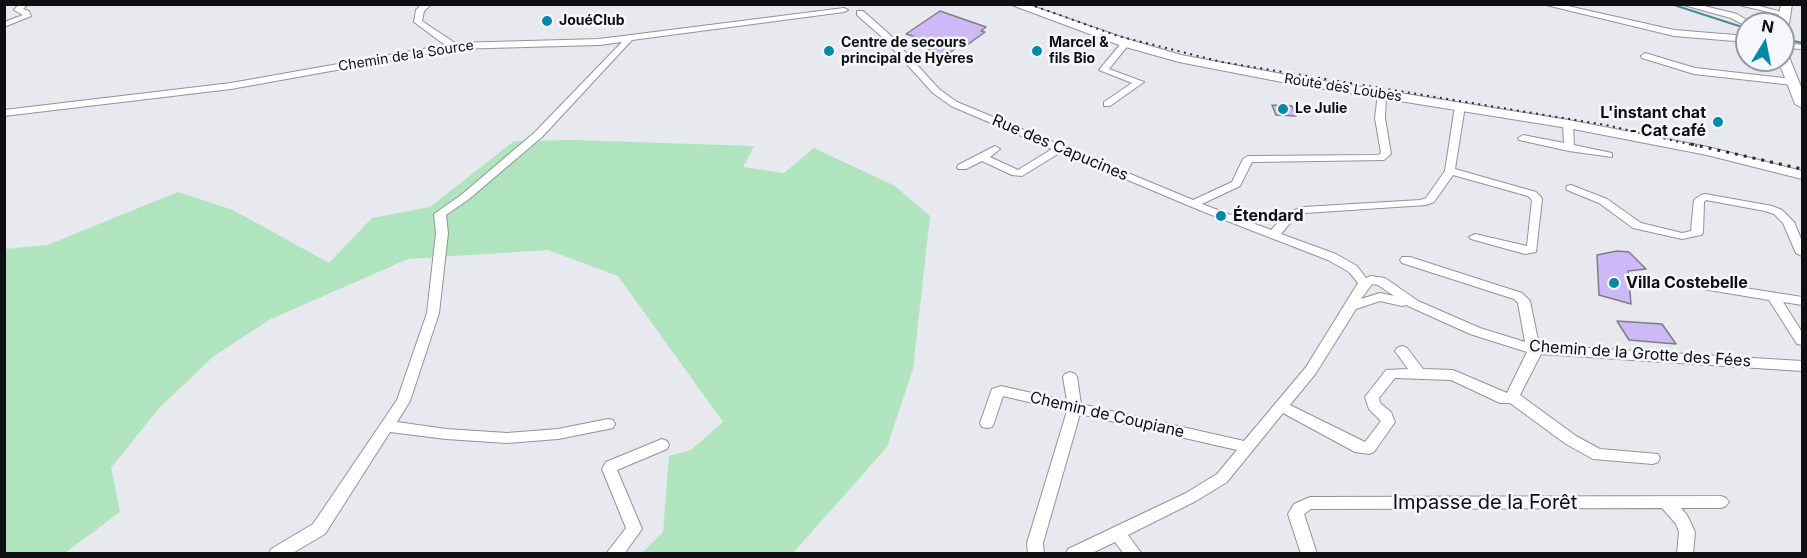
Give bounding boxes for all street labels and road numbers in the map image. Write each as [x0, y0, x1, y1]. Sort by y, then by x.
street label: Chemin de la Source [337, 37, 475, 75]
street label: Route des Loubes [1283, 70, 1403, 106]
street label: Rue des Capucines [989, 111, 1131, 185]
street label: Chemin de la Grotte des Fées [1528, 337, 1752, 371]
street label: Chemin de Coupiane [1028, 388, 1186, 442]
street label: Impasse de la Forêt [1393, 491, 1577, 515]

